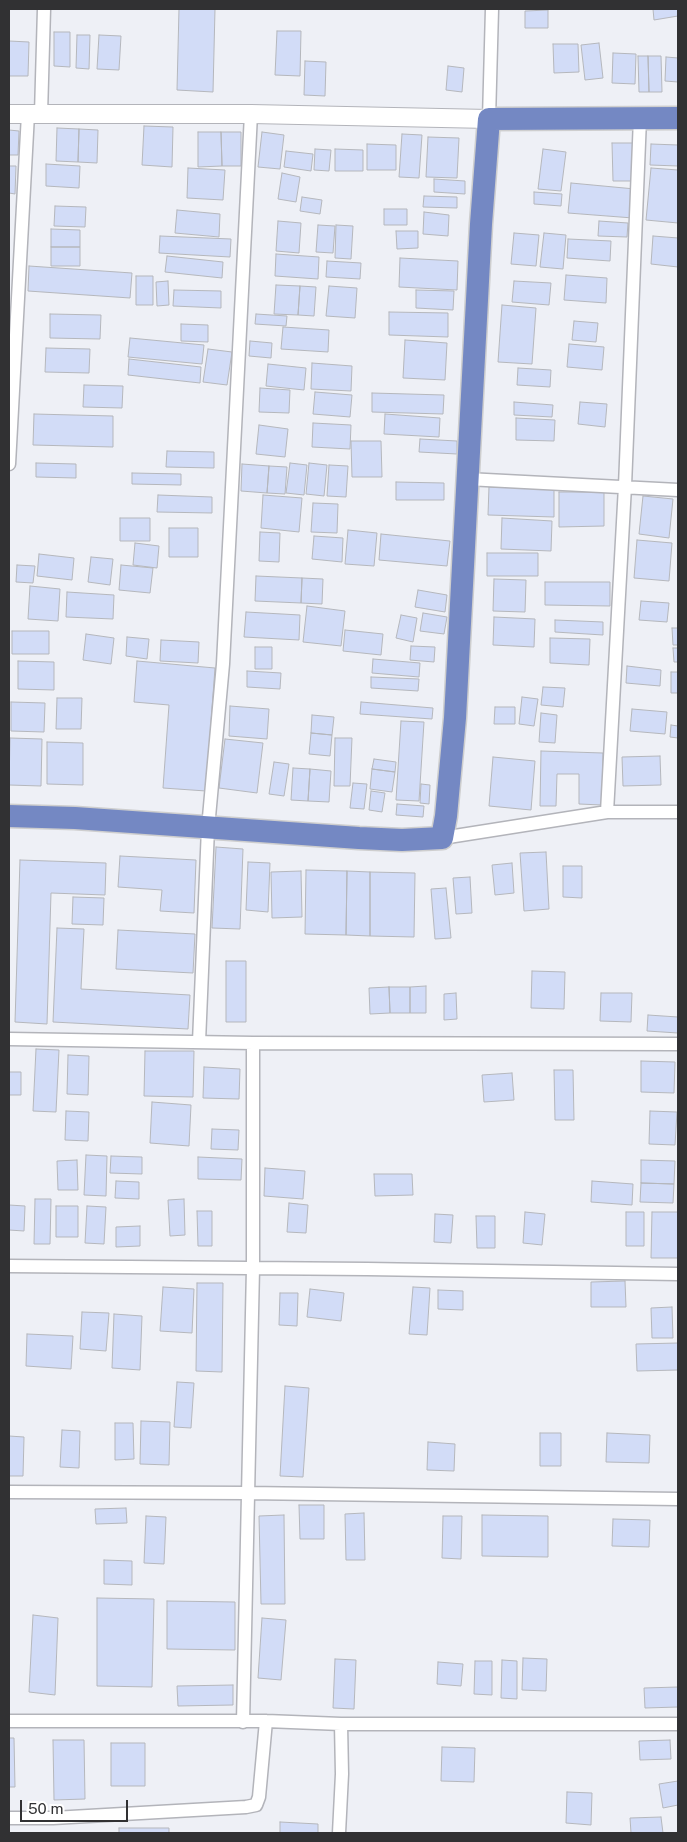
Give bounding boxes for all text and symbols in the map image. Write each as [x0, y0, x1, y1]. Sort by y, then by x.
scale bar [22, 1790, 130, 1822]
text: 50 m [28, 1800, 63, 1817]

